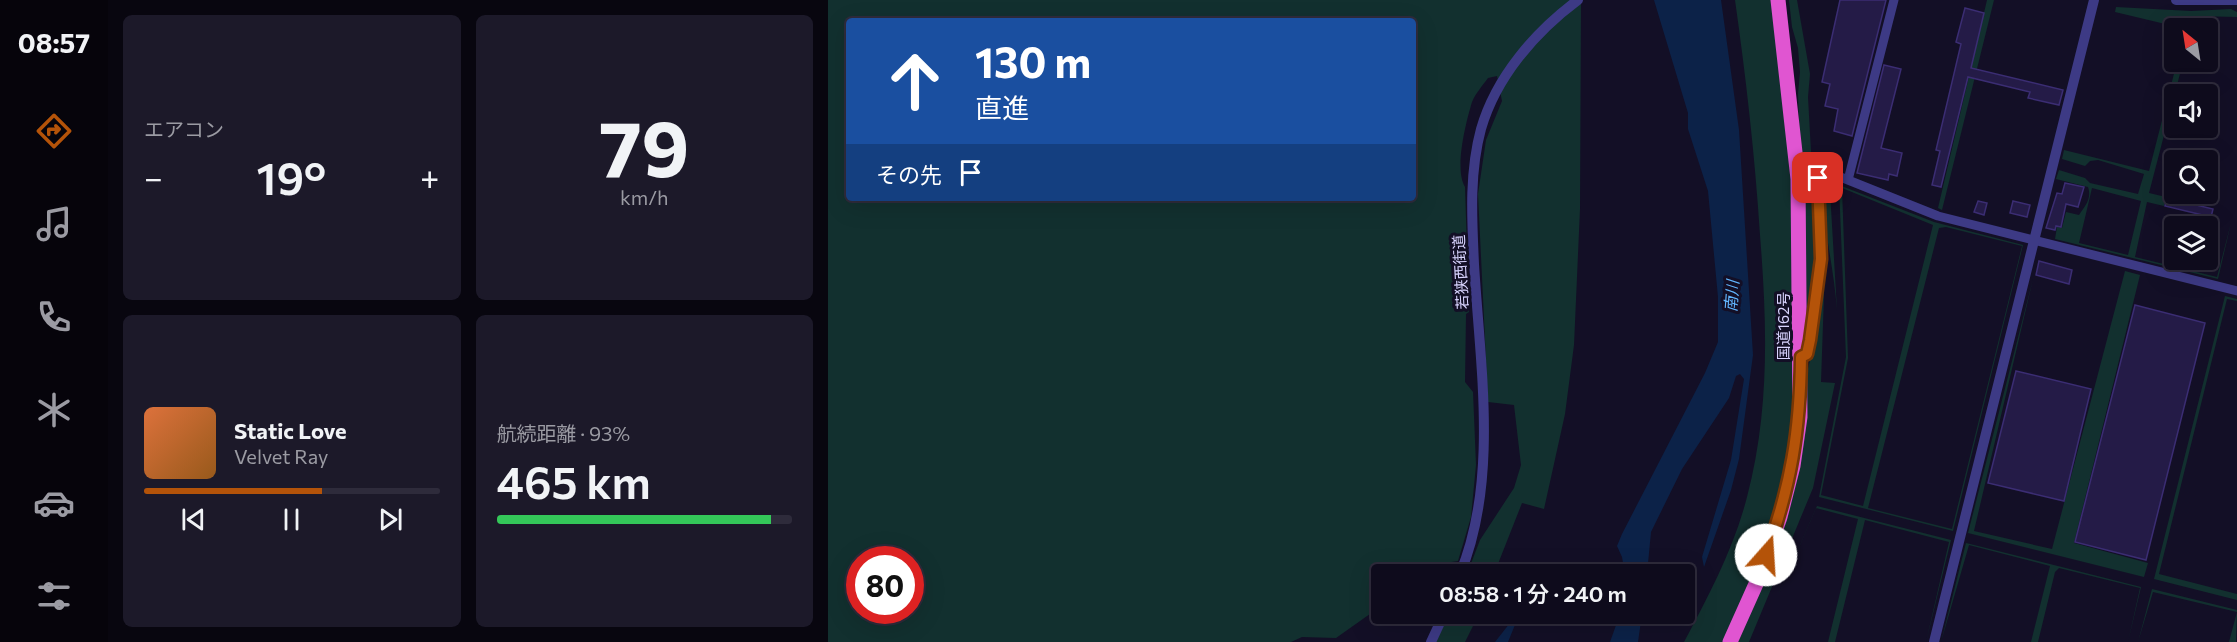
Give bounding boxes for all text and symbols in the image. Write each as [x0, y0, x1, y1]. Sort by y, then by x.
north arrow [2164, 18, 2218, 72]
map controls [2164, 18, 2218, 270]
text: 08:57 [18, 26, 90, 59]
text: 130 m [975, 35, 1091, 87]
icon: ahead [876, 42, 954, 120]
button: sound [2164, 84, 2218, 138]
text: 直進 [975, 91, 1029, 124]
text: 79 [599, 98, 690, 193]
icon: directions [33, 110, 75, 152]
text: エアコン [144, 117, 224, 141]
text: 19° [257, 149, 326, 204]
button: search [2164, 150, 2218, 204]
pin [1792, 152, 1843, 203]
text: − [144, 156, 163, 197]
text: + [420, 156, 440, 197]
icon: arrive [954, 156, 987, 189]
text: その先 [876, 161, 942, 188]
icon: arrive [1801, 161, 1834, 194]
text: km/h [620, 185, 669, 209]
icon: music [33, 203, 75, 245]
button: layers [2164, 216, 2218, 270]
street label: 若狭西街道 [1449, 234, 1471, 310]
water label: 南川 [1720, 277, 1742, 313]
street label: 国道162号 [1774, 292, 1792, 360]
icon: phone [33, 296, 75, 338]
icon: climate [33, 389, 75, 431]
text: Static Love [234, 417, 347, 444]
text: 航続距離 · 93% [497, 421, 630, 445]
text: Velvet Ray [234, 444, 328, 468]
text: 465 km [497, 453, 651, 508]
icon: car [33, 482, 75, 524]
icon: previous [177, 503, 210, 536]
icon: pause [275, 503, 308, 536]
icon: next [374, 503, 407, 536]
position arrow [1734, 523, 1798, 587]
speed limit sign: 80 [846, 546, 924, 624]
icon: filters [33, 575, 75, 617]
text: 08:58 · 1 分 · 240 m [1439, 580, 1627, 607]

